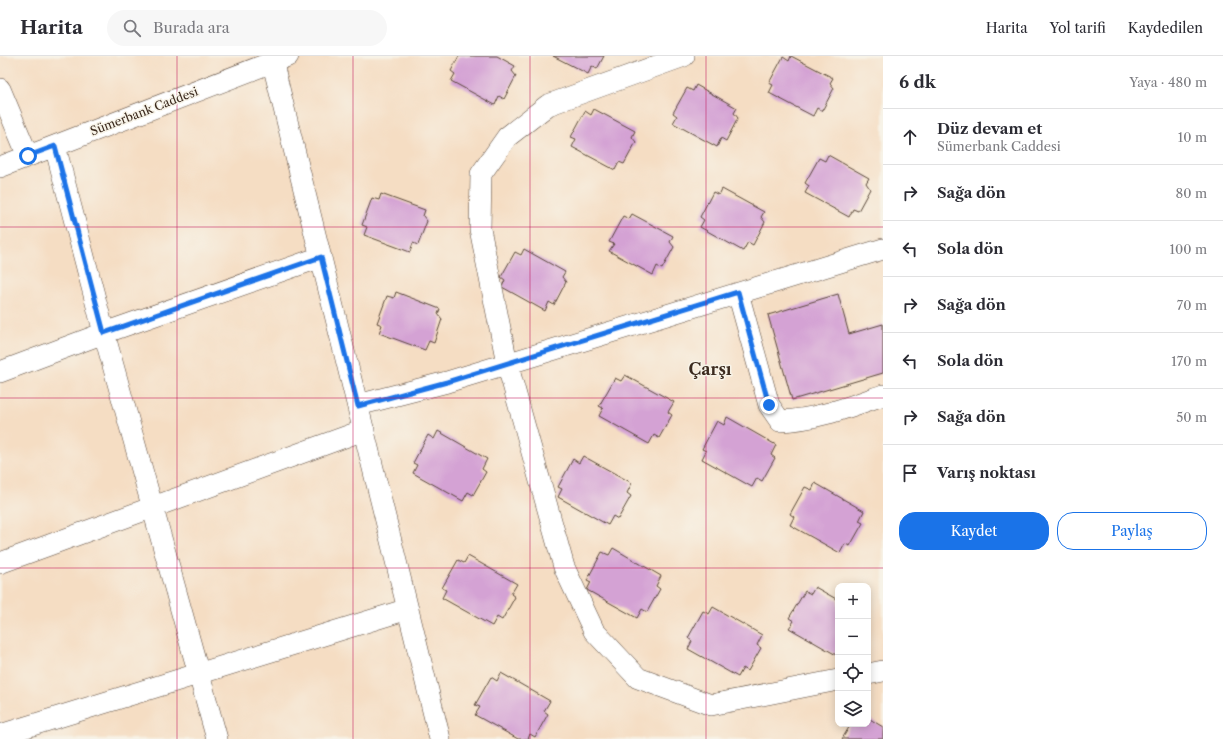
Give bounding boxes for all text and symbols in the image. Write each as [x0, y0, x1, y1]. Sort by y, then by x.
search box [107, 10, 387, 46]
text: Harita [20, 16, 83, 39]
icon: search [121, 17, 143, 39]
text: Burada ara [153, 18, 230, 37]
text: Harita [986, 19, 1028, 37]
text: Yol tarifi [1050, 19, 1106, 37]
text: Kaydedilen [1128, 19, 1203, 37]
text: 6 dk [899, 72, 936, 92]
text: Yaya · 480 m [1129, 74, 1207, 90]
street label: Sümerbank Caddesi [88, 83, 200, 138]
text: Düz devam et [937, 119, 1042, 138]
icon: ahead [899, 126, 921, 148]
text: 10 m [1178, 129, 1207, 145]
text: Sümerbank Caddesi [937, 138, 1061, 154]
route start [19, 147, 37, 165]
icon: right [899, 182, 921, 204]
text: Sağa dön [937, 183, 1006, 202]
text: 80 m [1175, 185, 1207, 201]
icon: left [899, 238, 921, 260]
text: Sola dön [937, 239, 1004, 258]
text: 100 m [1169, 241, 1207, 257]
icon: right [899, 294, 921, 316]
text: Sağa dön [937, 295, 1006, 314]
text: 70 m [1177, 297, 1207, 313]
icon: left [899, 350, 921, 372]
text: Sola dön [937, 351, 1004, 370]
text: 170 m [1171, 353, 1207, 369]
district label: Çarşı [688, 359, 732, 379]
route end [760, 396, 778, 414]
icon: right [899, 406, 921, 428]
text: Sağa dön [937, 407, 1006, 426]
text: 50 m [1176, 409, 1207, 425]
icon: arrive [899, 462, 921, 484]
text: Varış noktası [937, 463, 1036, 482]
button: Kaydet [899, 512, 1049, 550]
button: Paylaş [1057, 512, 1207, 550]
map controls [835, 583, 871, 727]
button: + [835, 583, 871, 619]
button: − [835, 619, 871, 655]
button: locate [835, 655, 871, 691]
button: layers [835, 691, 871, 727]

